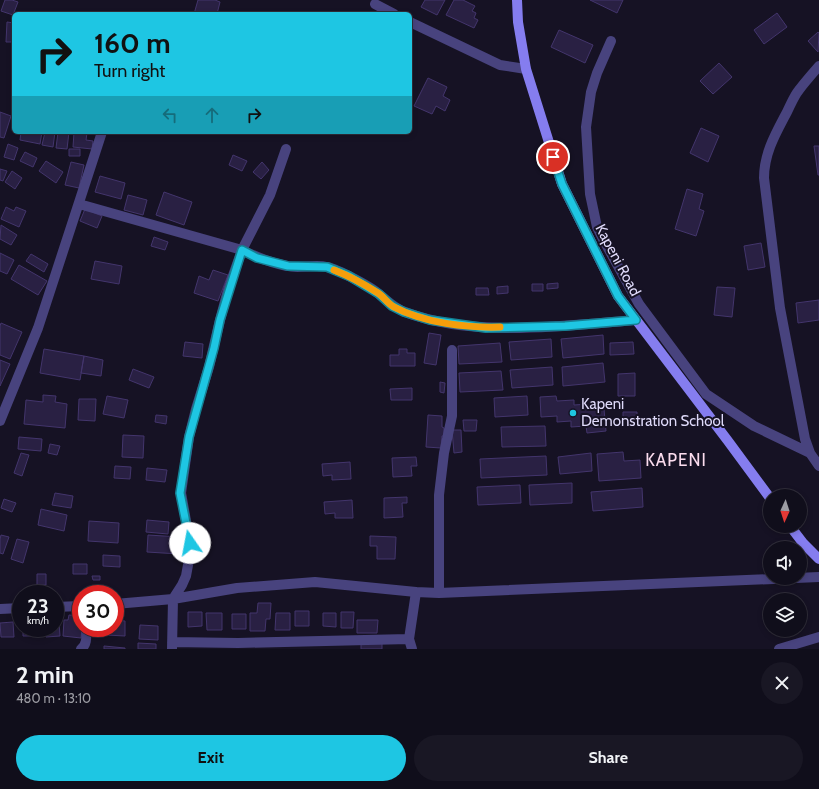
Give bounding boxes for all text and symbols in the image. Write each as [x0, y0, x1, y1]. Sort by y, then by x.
text: 160 m [94, 26, 170, 60]
icon: right [28, 28, 80, 80]
text: Turn right [94, 60, 165, 82]
icon: left [159, 104, 181, 126]
icon: ahead [201, 104, 223, 126]
icon: right [243, 104, 265, 126]
pin [536, 140, 570, 174]
icon: arrive [542, 146, 564, 168]
street label: Kapeni Road [591, 221, 645, 299]
place label: Kapeni Demonstration School [581, 395, 725, 430]
marker: Kapeni Demonstration School [568, 408, 578, 418]
district label: KAPENI [645, 450, 707, 470]
north arrow [763, 489, 807, 533]
map controls [763, 489, 807, 637]
position arrow [169, 522, 211, 564]
button: sound [763, 541, 807, 585]
speed limit sign: 30 [72, 585, 124, 637]
button: layers [763, 593, 807, 637]
text: 23 [27, 594, 49, 618]
text: km/h [27, 614, 49, 627]
text: 2 min [16, 660, 74, 689]
button: close [761, 662, 803, 704]
text: 480 m · 13:10 [16, 690, 91, 706]
button: Exit [16, 735, 406, 781]
button: Share [414, 735, 803, 781]

